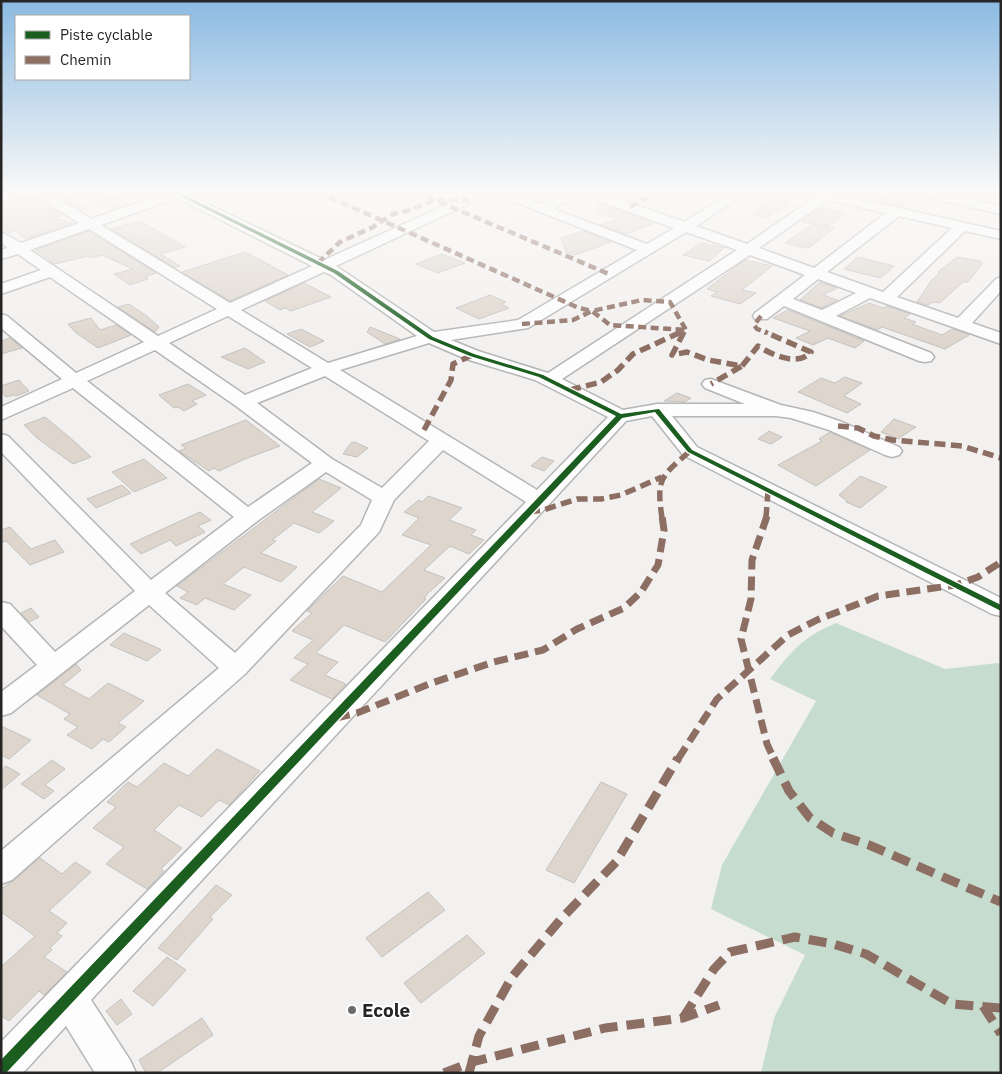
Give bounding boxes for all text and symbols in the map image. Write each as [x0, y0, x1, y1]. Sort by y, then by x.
legend [15, 15, 190, 80]
text: Piste cyclable [60, 25, 153, 44]
text: Chemin [60, 50, 111, 69]
place label: Ecole [362, 998, 410, 1022]
marker: Ecole [346, 1004, 358, 1016]

